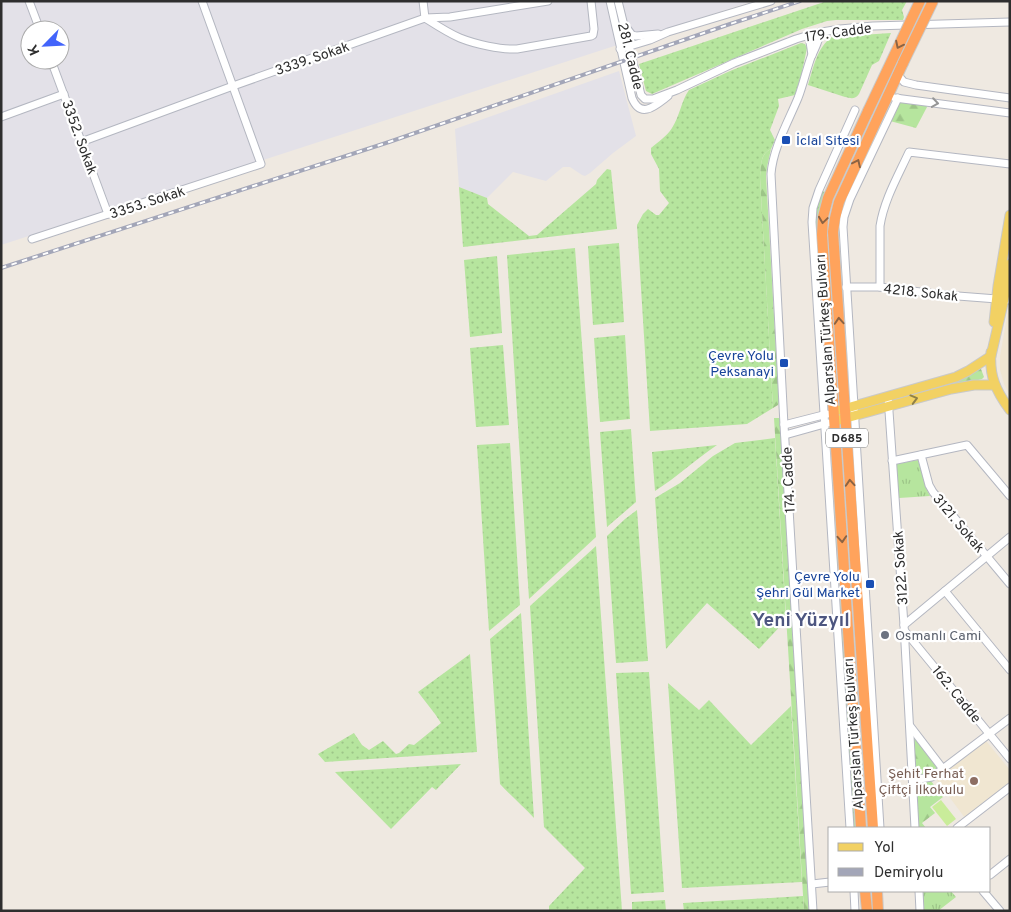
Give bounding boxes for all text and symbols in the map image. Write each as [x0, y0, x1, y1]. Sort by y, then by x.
north arrow [20, 20, 70, 70]
street label: 179. Cadde [804, 20, 873, 47]
street label: 281. Cadde [613, 21, 646, 92]
street label: 3339. Sokak [273, 39, 352, 80]
one-way arrow [894, 40, 905, 49]
text: K [25, 42, 44, 58]
one-way arrow [932, 97, 940, 108]
street label: 3352. Sokak [57, 98, 100, 177]
place label: İclal Sitesi [796, 132, 860, 150]
marker: İclal Sitesi [780, 134, 792, 146]
one-way arrow [851, 159, 861, 168]
street label: 3353. Sokak [108, 183, 187, 224]
one-way arrow [818, 216, 829, 224]
street label: Alparslan Türkeş Bulvarı [813, 254, 840, 406]
street label: 4218. Sokak [883, 281, 959, 306]
one-way arrow [833, 316, 844, 324]
place label: Çevre Yolu Peksanayi [708, 348, 774, 381]
marker: Çevre Yolu Peksanayi [778, 357, 790, 369]
one-way arrow [910, 394, 919, 405]
road number: D685 [826, 428, 868, 448]
street label: 174. Cadde [779, 446, 800, 513]
one-way arrow [844, 479, 855, 487]
street label: 3121. Sokak [928, 491, 987, 557]
street label: 3122. Sokak [890, 530, 913, 606]
one-way arrow [836, 535, 847, 543]
place label: Çevre Yolu Şehri Gül Market [756, 569, 860, 602]
marker: Çevre Yolu Şehri Gül Market [864, 578, 876, 590]
district label: Yeni Yüzyıl [752, 609, 850, 633]
place label: Osmanlı Cami [895, 628, 981, 645]
marker: Osmanlı Cami [879, 629, 891, 641]
street label: Alparslan Türkeş Bulvarı [841, 658, 868, 810]
street label: 162. Cadde [928, 663, 984, 727]
place label: Şehit Ferhat Çiftçi İlkokulu [879, 766, 964, 799]
marker: Şehit Ferhat Çiftçi İlkokulu [968, 775, 980, 787]
legend [828, 827, 991, 892]
text: Yol [874, 839, 895, 858]
text: Demiryolu [874, 864, 943, 883]

